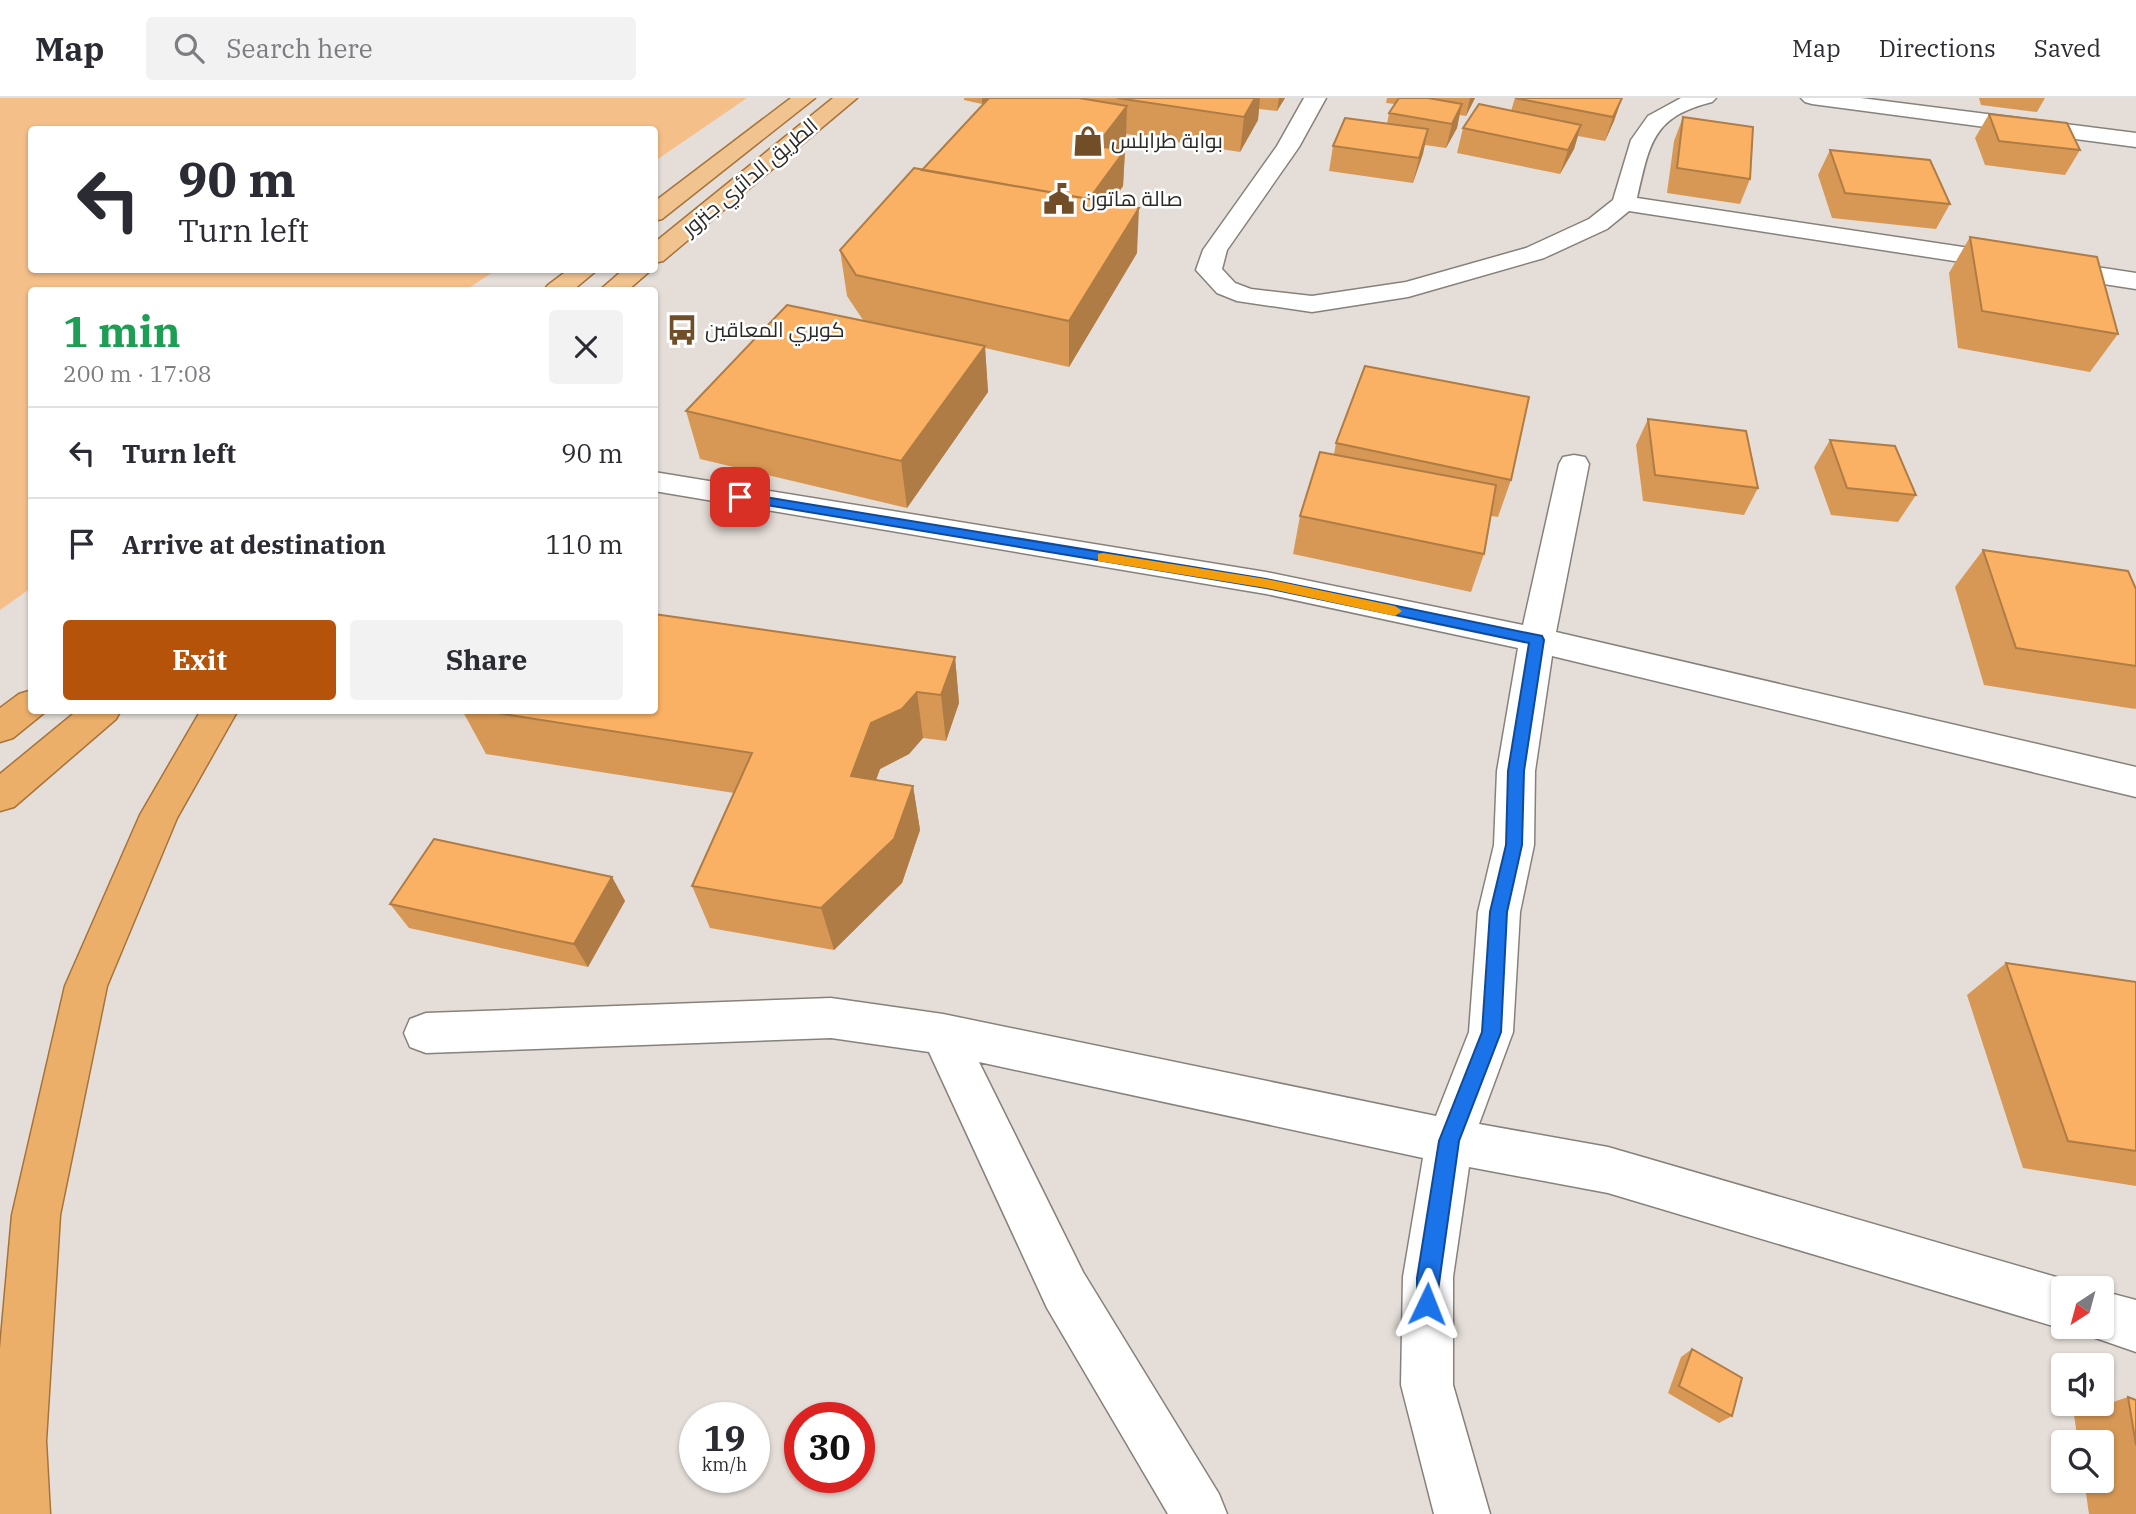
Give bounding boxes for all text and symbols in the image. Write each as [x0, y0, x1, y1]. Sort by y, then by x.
search box [146, 17, 636, 80]
text: Map [35, 27, 104, 70]
icon: search [170, 29, 208, 67]
text: Search here [226, 31, 373, 65]
text: Map [1792, 32, 1841, 64]
text: Directions [1879, 32, 1996, 64]
text: Saved [2034, 32, 2101, 64]
street label: الطريق الدائري جنزور [675, 111, 825, 244]
shop icon: بوابة طرابلس [1071, 124, 1105, 158]
place label: بوابة طرابلس [1111, 126, 1223, 154]
text: 90 m [178, 147, 296, 210]
icon: left [63, 154, 154, 245]
public building icon: صالة هاتون [1042, 182, 1076, 216]
place label: صالة هاتون [1082, 184, 1183, 212]
text: Turn left [178, 209, 309, 251]
text: 1 min [63, 304, 181, 359]
button: close [549, 310, 623, 384]
bus stop icon: كوبري المعاقين [665, 313, 699, 347]
place label: كوبري المعاقين [705, 315, 845, 346]
text: 200 m · 17:08 [63, 358, 212, 388]
icon: left [63, 434, 101, 472]
text: Turn left [122, 436, 236, 470]
text: 90 m [561, 436, 623, 470]
pin [710, 467, 770, 527]
icon: arrive [721, 478, 759, 516]
icon: arrive [63, 525, 101, 563]
text: Arrive at destination [122, 527, 386, 561]
text: 110 m [545, 527, 623, 561]
button: Exit [63, 620, 336, 700]
button: Share [350, 620, 623, 700]
position arrow [1390, 1267, 1464, 1341]
north arrow [2051, 1276, 2114, 1339]
map controls [2051, 1276, 2114, 1493]
button: sound [2051, 1353, 2114, 1416]
speed limit sign: 30 [784, 1402, 875, 1493]
text: 19 [703, 1415, 746, 1461]
button: search [2051, 1430, 2114, 1493]
text: km/h [702, 1453, 747, 1476]

